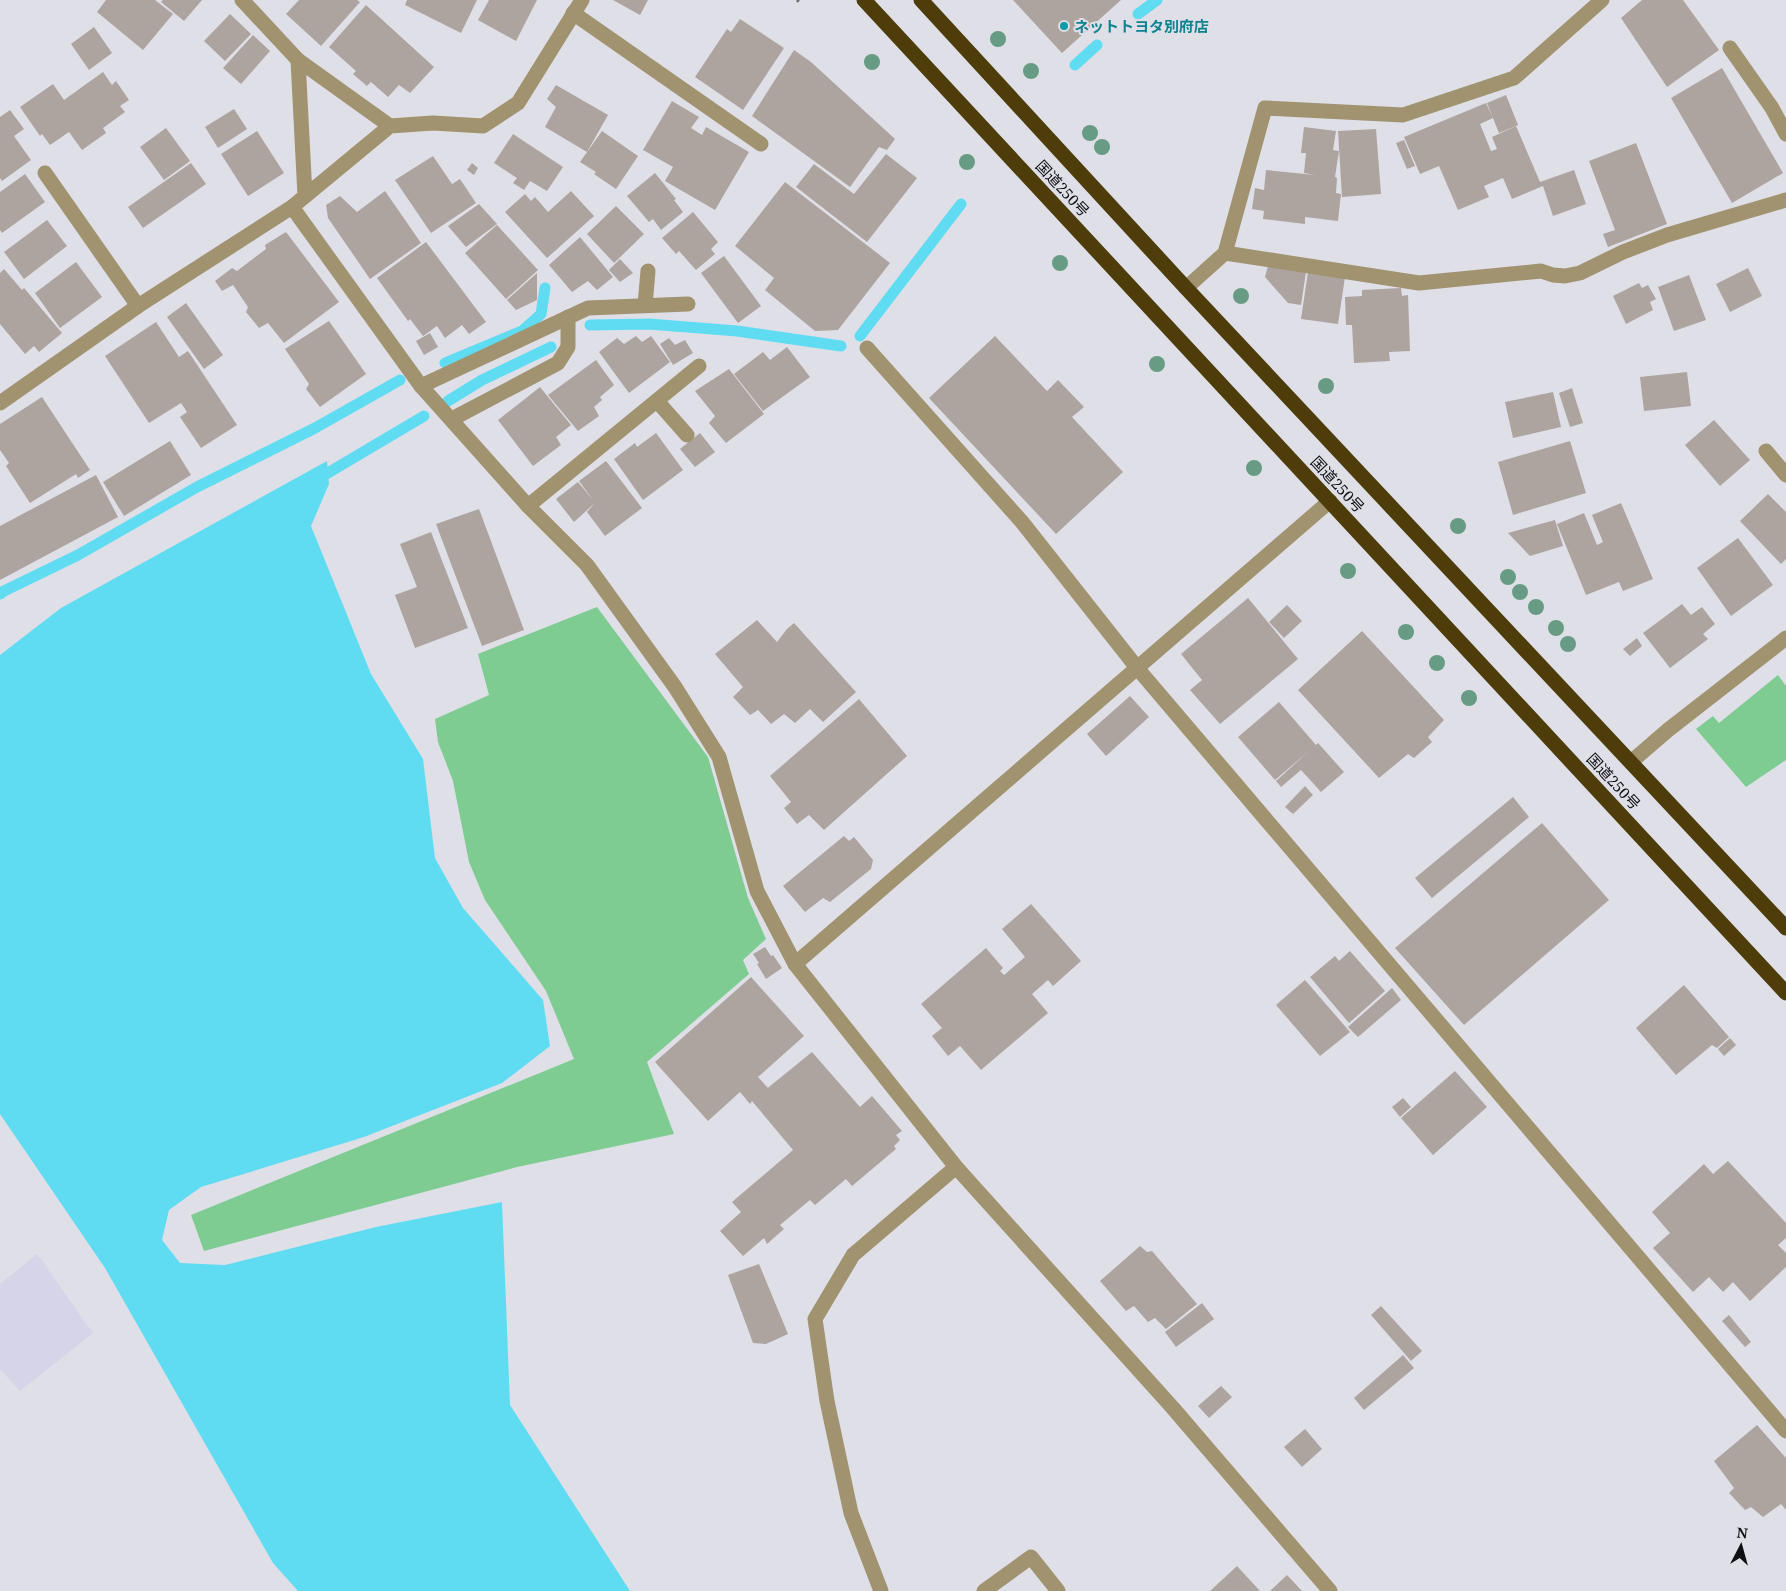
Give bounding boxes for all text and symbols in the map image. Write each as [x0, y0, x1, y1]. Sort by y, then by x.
place label: ネットトヨタ別府店 [1074, 16, 1209, 36]
marker: ネットトヨタ別府店 [1058, 20, 1070, 32]
street label: 国道250号 [1032, 156, 1094, 220]
street label: 国道250号 [1307, 452, 1369, 516]
street label: 国道250号 [1583, 749, 1645, 813]
north arrow [1716, 1521, 1766, 1571]
text: N [1736, 1523, 1749, 1543]

